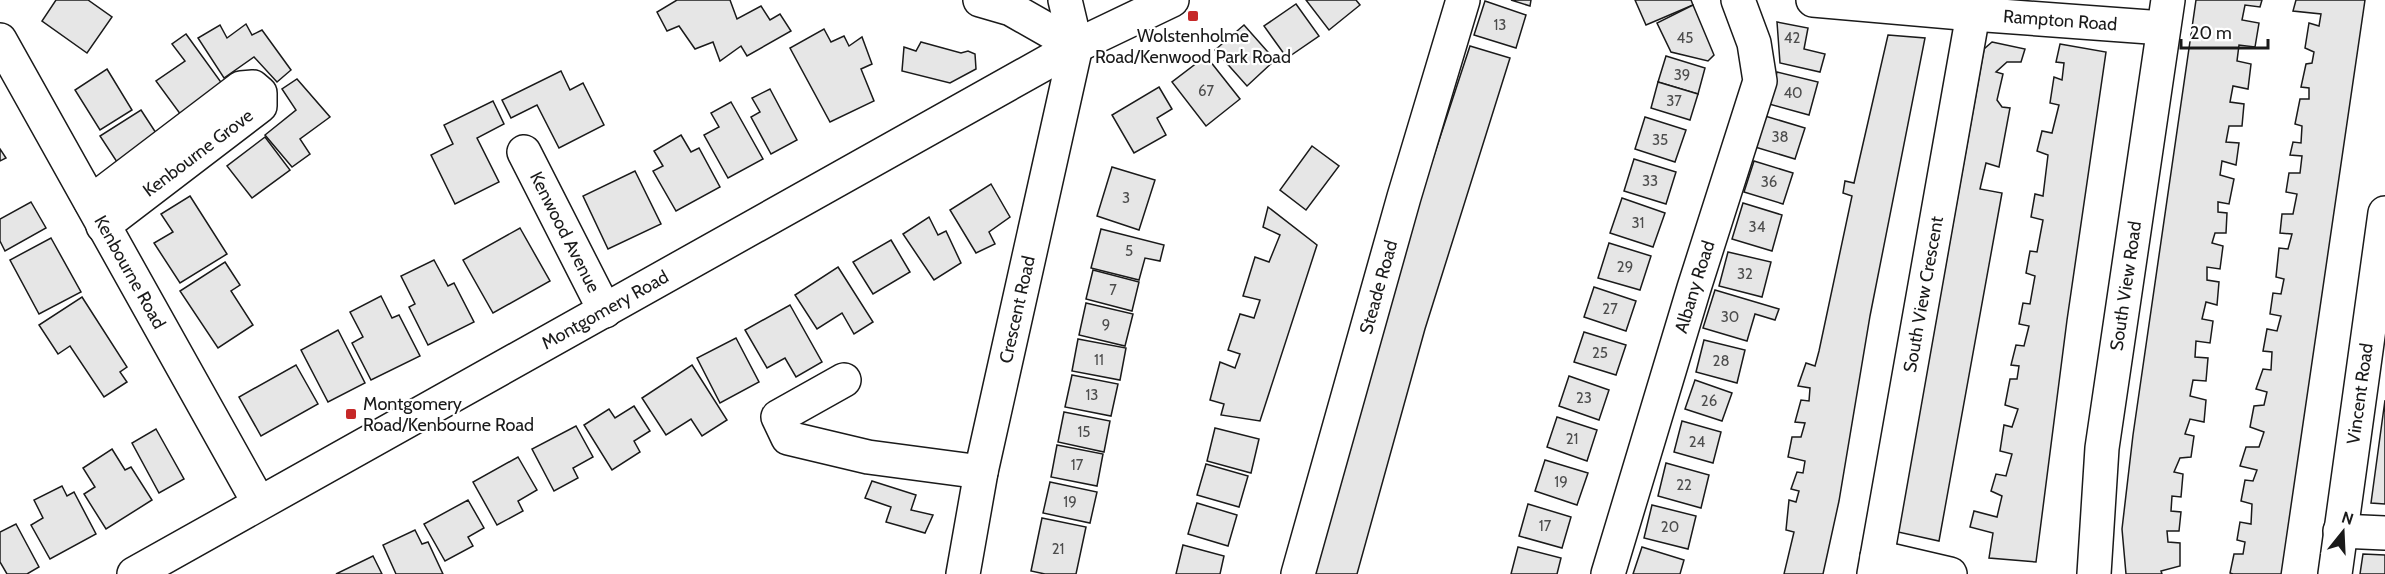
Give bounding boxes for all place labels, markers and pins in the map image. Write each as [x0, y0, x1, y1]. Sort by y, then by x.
marker: Wolstenholme Road/Kenwood Park Road [1186, 9, 1200, 23]
place label: Wolstenholme Road/Kenwood Park Road [1095, 25, 1291, 68]
place label: Montgomery Road/Kenbourne Road [363, 393, 534, 436]
marker: Montgomery Road/Kenbourne Road [344, 407, 358, 421]

